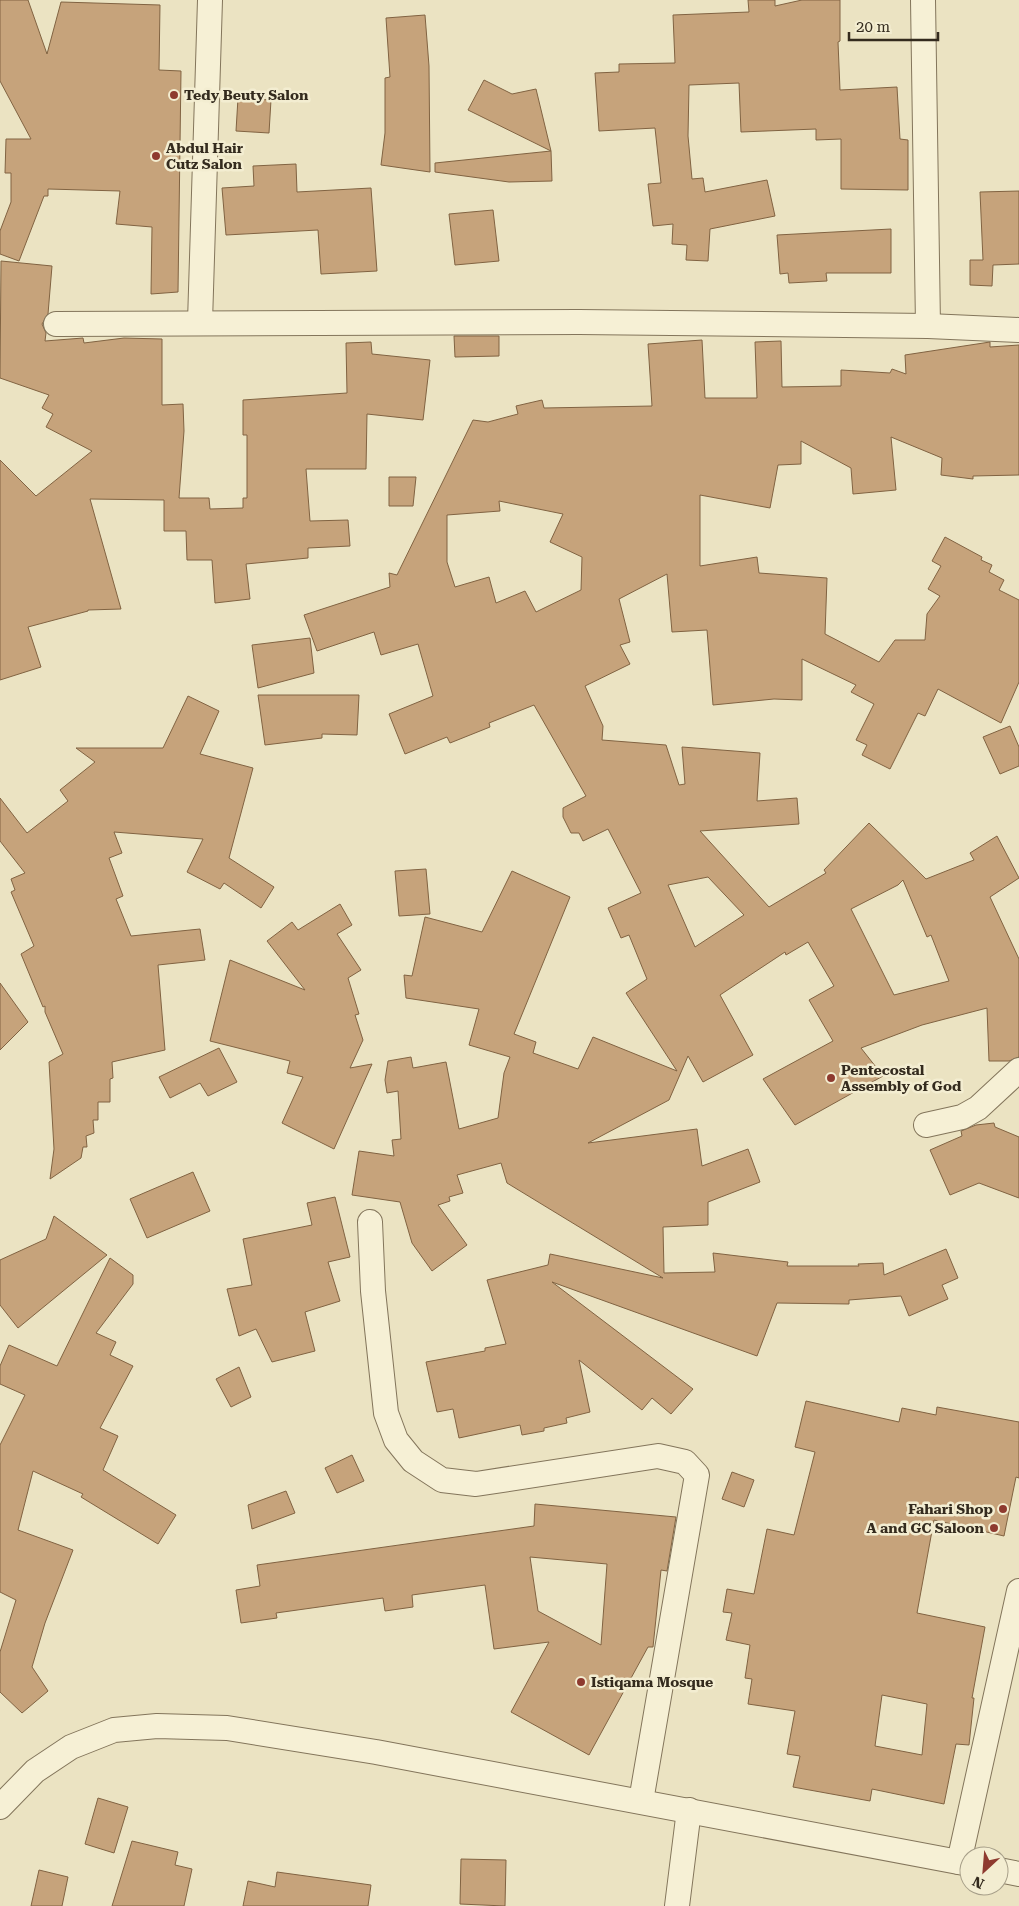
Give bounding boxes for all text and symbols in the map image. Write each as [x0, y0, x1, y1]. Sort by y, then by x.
scale bar [849, 10, 938, 42]
text: 20 m [856, 18, 891, 36]
place label: Tedy Beuty Salon [184, 87, 309, 103]
marker: Tedy Beuty Salon [168, 89, 180, 101]
place label: Abdul Hair Cutz Salon [166, 140, 244, 172]
marker: Abdul Hair Cutz Salon [150, 150, 162, 162]
place label: Pentecostal Assembly of God [841, 1062, 962, 1094]
marker: Pentecostal Assembly of God [825, 1072, 837, 1084]
place label: Fahari Shop [908, 1501, 993, 1517]
marker: Fahari Shop [997, 1503, 1009, 1515]
place label: A and GC Saloon [866, 1520, 985, 1536]
marker: A and GC Saloon [988, 1522, 1000, 1534]
place label: Istiqama Mosque [591, 1674, 713, 1690]
marker: Istiqama Mosque [575, 1676, 587, 1688]
north arrow [959, 1846, 1009, 1896]
text: N [970, 1873, 987, 1892]

